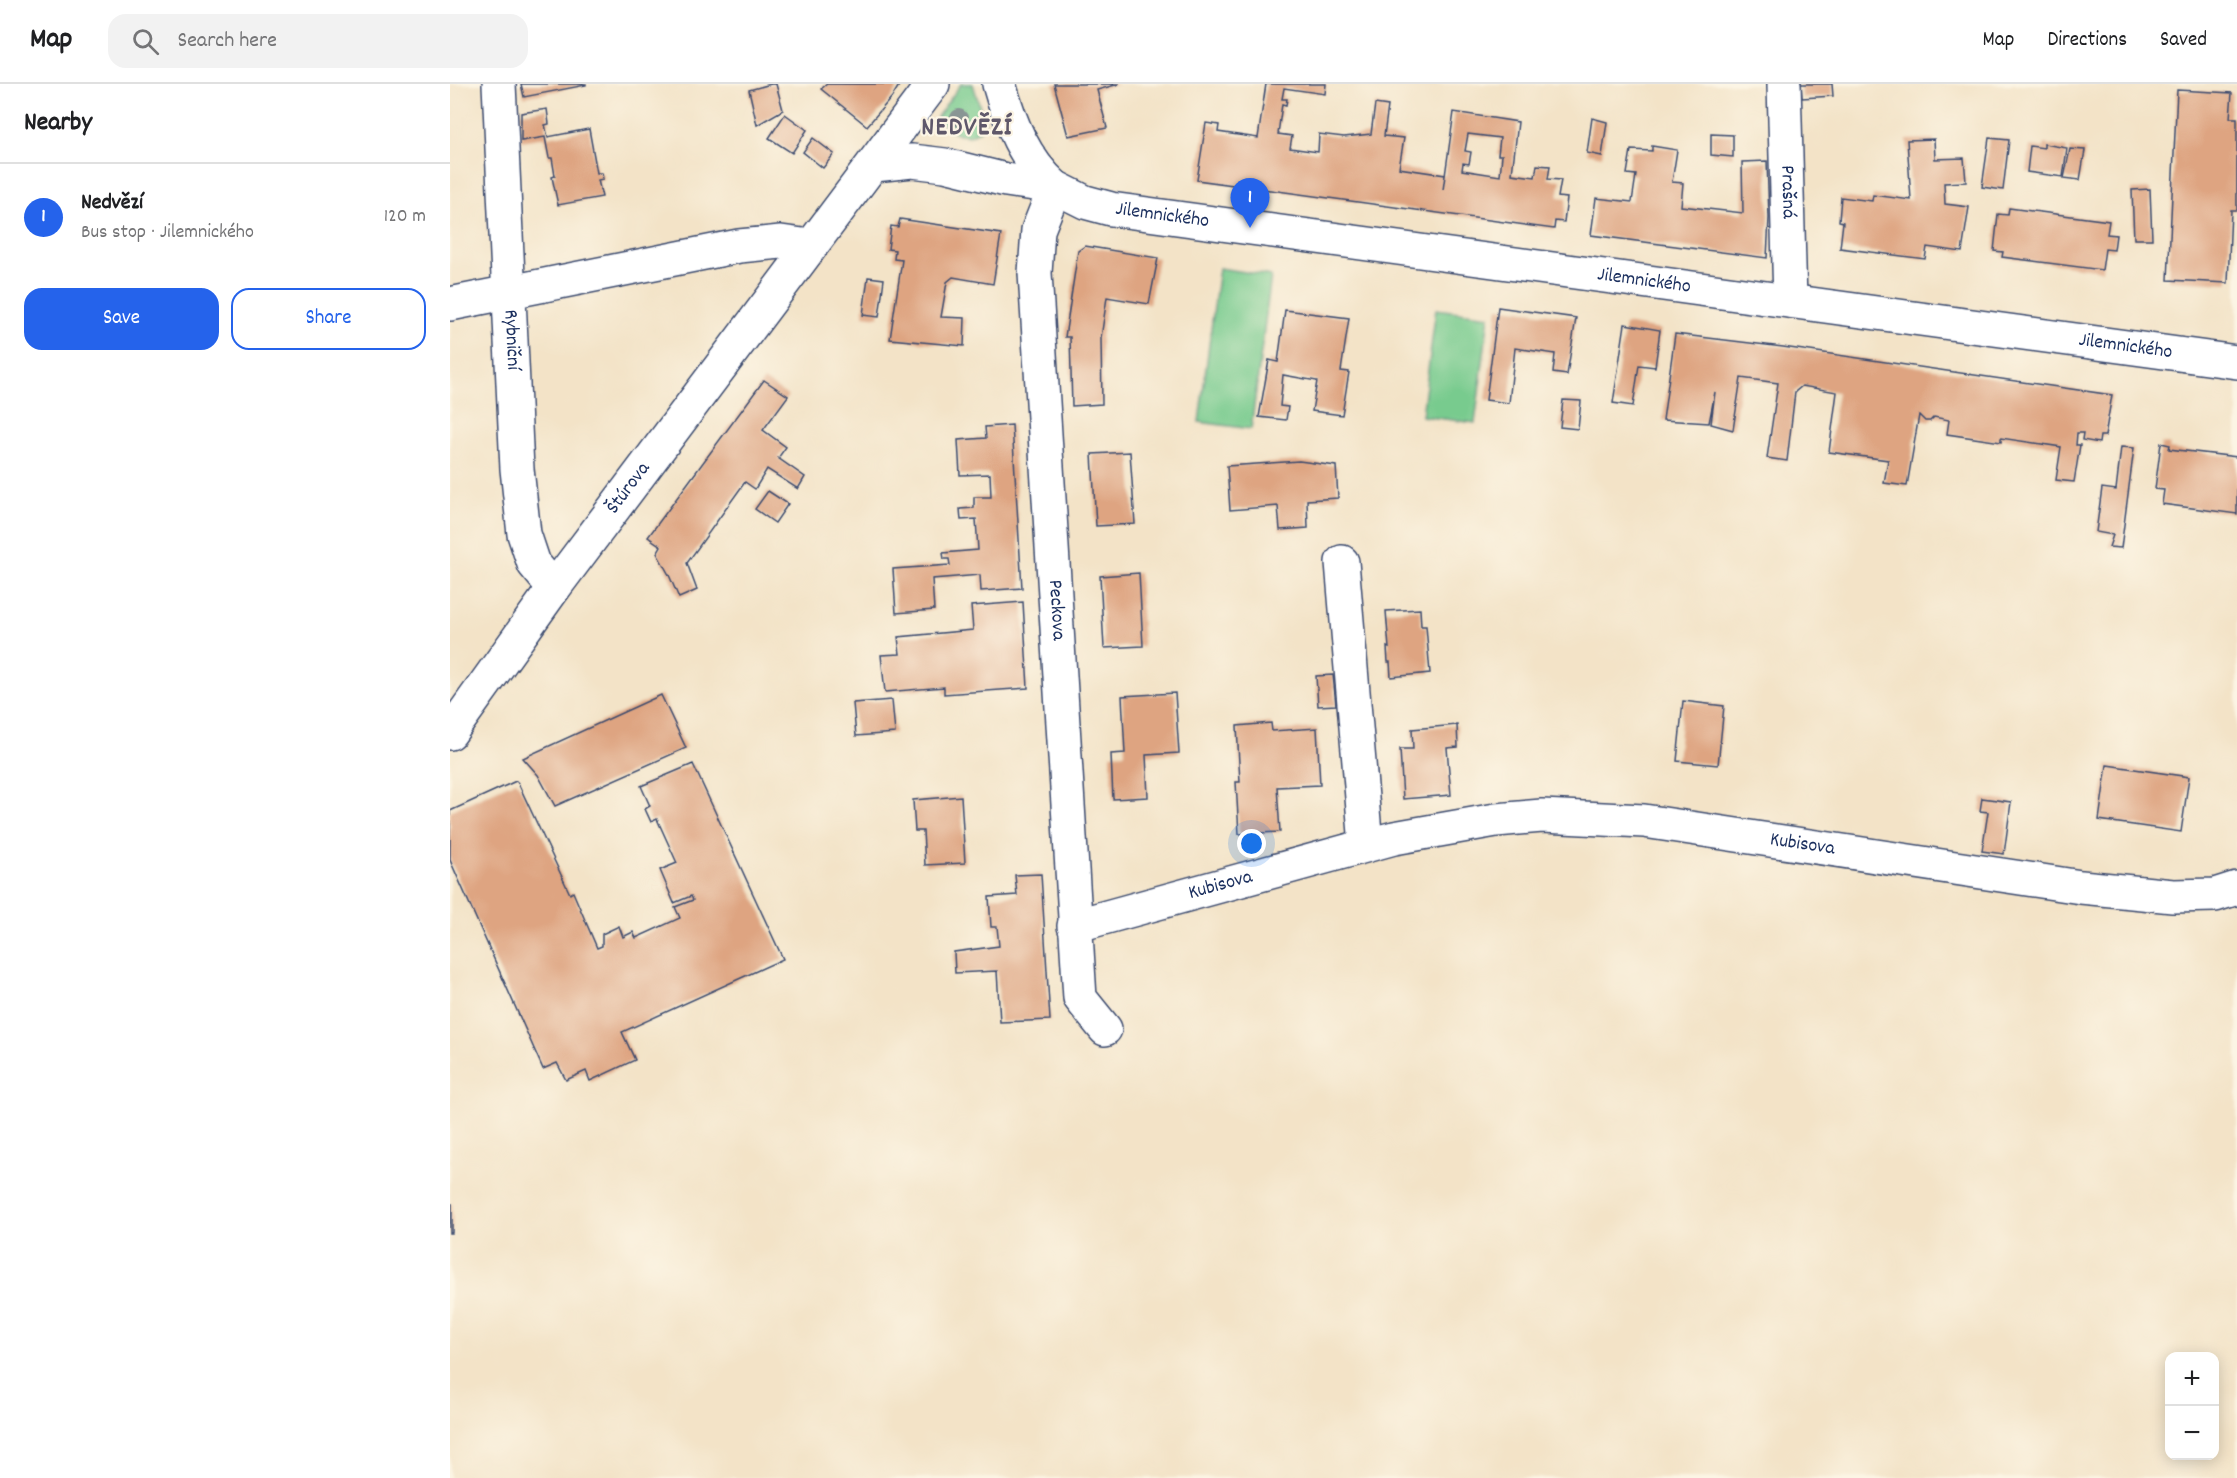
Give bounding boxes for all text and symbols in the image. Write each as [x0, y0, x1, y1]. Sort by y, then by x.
search box [108, 14, 528, 68]
text: Map [30, 21, 72, 61]
icon: search [129, 25, 162, 58]
text: Search here [177, 26, 277, 57]
text: Map [1983, 26, 2014, 56]
text: Directions [2047, 26, 2127, 56]
text: Saved [2160, 26, 2207, 56]
text: Nearby [24, 105, 92, 142]
district label: NEDVĚZÍ [921, 110, 1013, 147]
street label: Prašná [1772, 165, 1802, 219]
pin: 1 [1230, 178, 1270, 228]
text: Nedvězí [81, 188, 143, 219]
street label: Jilemnického [1114, 196, 1211, 236]
text: 1 [41, 203, 46, 231]
text: 120 m [384, 203, 426, 231]
text: Bus stop · Jilemnického [81, 219, 254, 247]
street label: Jilemnického [1595, 261, 1692, 302]
button: Save [24, 288, 219, 350]
button: Share [231, 288, 426, 350]
street label: Rybniční [496, 309, 526, 372]
street label: Jilemnického [2077, 327, 2174, 367]
street label: Štúrova [600, 456, 658, 520]
street label: Peckova [1040, 579, 1072, 642]
street label: Kubisova [1768, 826, 1837, 864]
your location [1237, 829, 1266, 858]
street label: Kubisova [1185, 863, 1256, 908]
map controls [2165, 1352, 2219, 1460]
button: + [2165, 1352, 2219, 1406]
button: − [2165, 1406, 2219, 1460]

